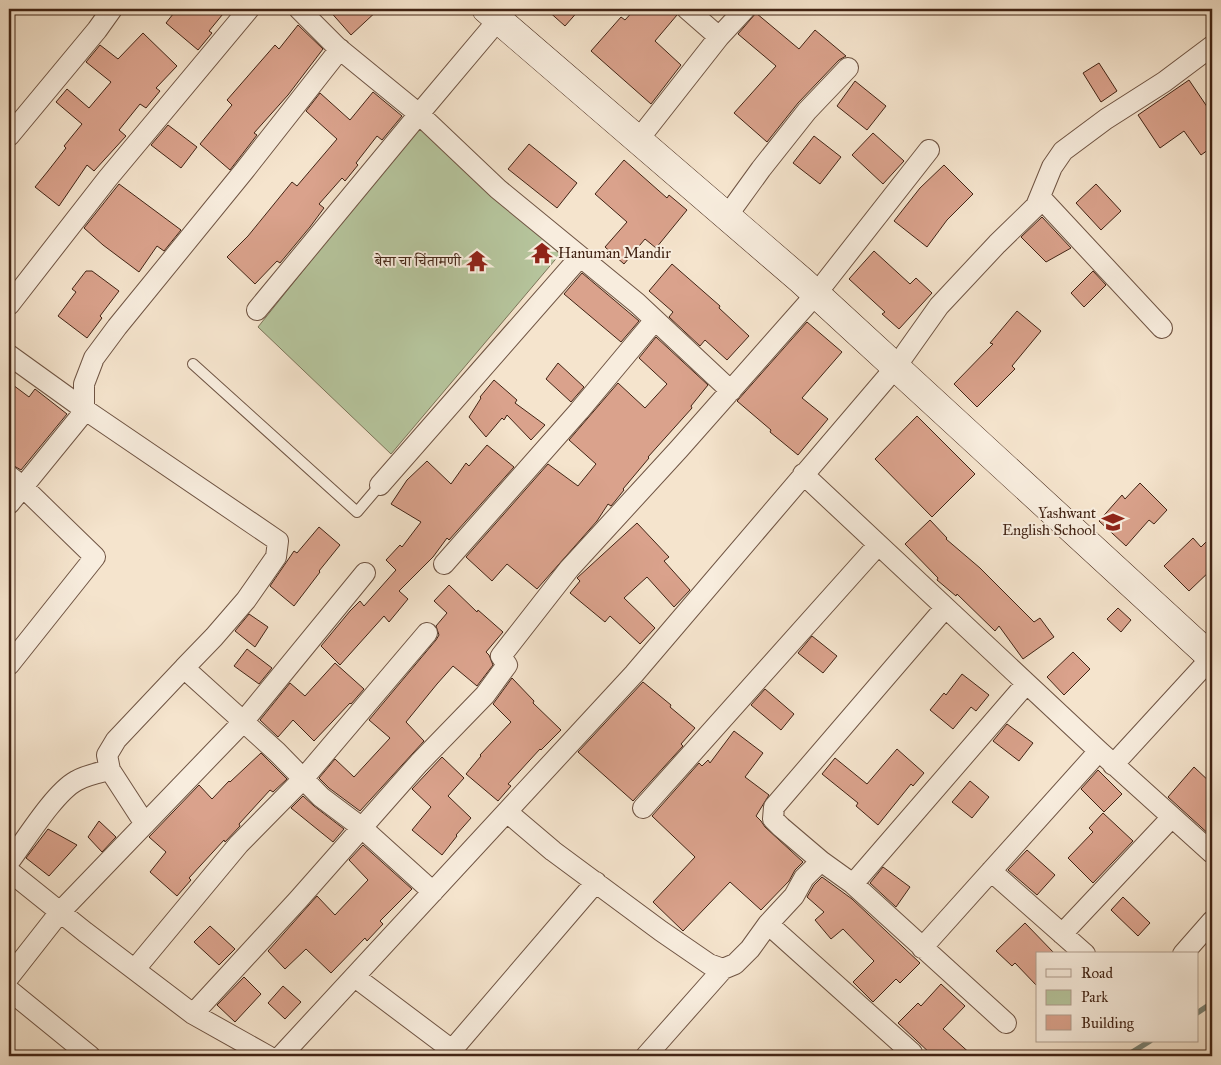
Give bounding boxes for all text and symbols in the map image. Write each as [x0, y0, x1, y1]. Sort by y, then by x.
temple icon: Hanuman Mandir [529, 240, 555, 266]
place label: Hanuman Mandir [558, 244, 671, 262]
temple icon: बेसा चा चिंतामणी [464, 248, 490, 274]
place label: बेसा चा चिंतामणी [374, 252, 462, 270]
place label: Yashwant English School [1002, 504, 1097, 539]
school or university icon: Yashwant English School [1100, 509, 1126, 535]
legend [1036, 952, 1198, 1042]
text: Road [1081, 964, 1113, 982]
text: Park [1081, 988, 1108, 1006]
text: Building [1081, 1014, 1135, 1032]

